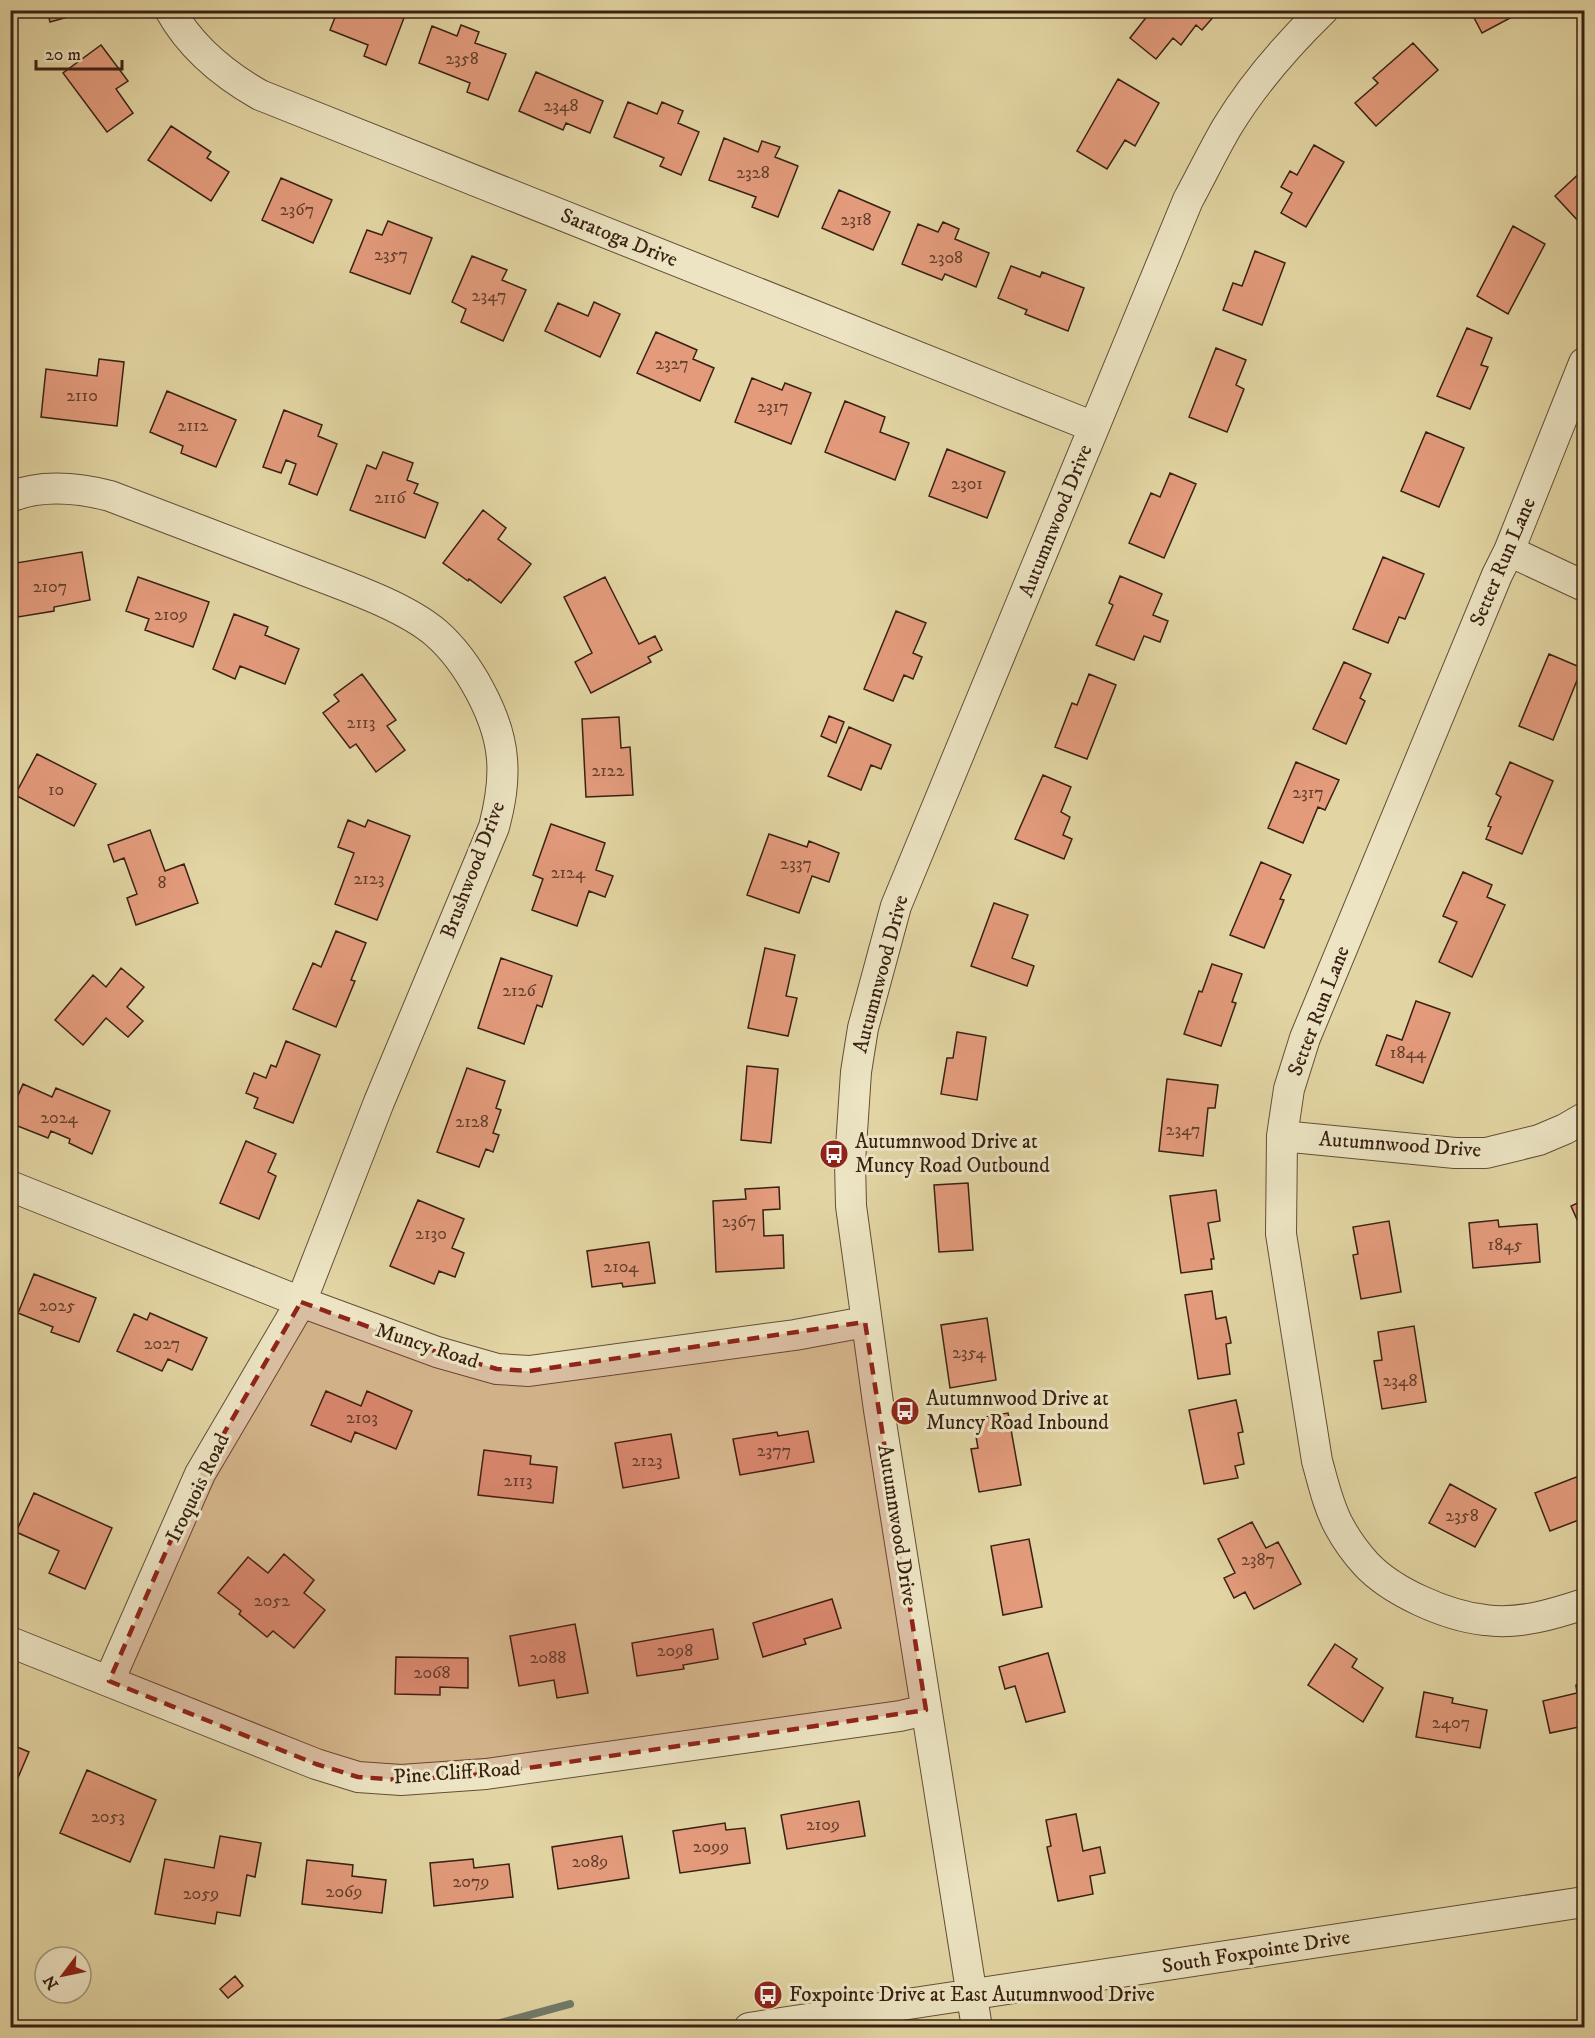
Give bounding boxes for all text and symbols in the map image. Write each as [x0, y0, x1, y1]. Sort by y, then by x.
scale bar [36, 33, 122, 71]
text: 20 m [45, 44, 81, 66]
house number: 2358 [445, 48, 479, 70]
house number: 2348 [544, 95, 578, 117]
house number: 2328 [736, 162, 770, 184]
house number: 2367 [280, 199, 314, 221]
street label: Saratoga Drive [557, 203, 682, 273]
house number: 2318 [840, 209, 872, 231]
house number: 2357 [374, 244, 408, 266]
house number: 2308 [929, 247, 963, 269]
house number: 2347 [472, 285, 506, 307]
house number: 2327 [655, 353, 689, 375]
house number: 2110 [66, 385, 98, 407]
house number: 2317 [757, 396, 789, 418]
house number: 2112 [178, 415, 209, 437]
street label: Autumnwood Drive [1013, 440, 1099, 601]
house number: 2301 [951, 473, 983, 495]
house number: 2116 [374, 487, 406, 509]
street label: Setter Run Lane [1464, 493, 1542, 630]
house number: 2107 [33, 576, 67, 598]
house number: 2109 [154, 604, 188, 626]
house number: 2113 [347, 712, 375, 734]
house number: 2122 [591, 760, 625, 782]
house number: 10 [48, 779, 64, 801]
house number: 2317 [1292, 782, 1324, 804]
street label: Brushwood Drive [435, 798, 511, 942]
house number: 2337 [780, 853, 812, 875]
house number: 2124 [551, 862, 586, 884]
house number: 2123 [353, 868, 385, 890]
house number: 8 [157, 872, 167, 894]
street label: Autumnwood Drive [847, 892, 915, 1056]
street label: Setter Run Lane [1282, 942, 1356, 1080]
house number: 2126 [502, 980, 536, 1002]
house number: 1844 [1390, 1042, 1427, 1064]
house number: 2024 [40, 1107, 79, 1129]
house number: 2128 [455, 1111, 489, 1133]
house number: 2347 [1166, 1119, 1200, 1141]
street label: Autumnwood Drive [1318, 1126, 1482, 1164]
place label: Autumnwood Drive at Muncy Road Outbound [855, 1129, 1050, 1179]
bus stop icon: Autumnwood Drive at Muncy Road Outbound [818, 1138, 850, 1170]
house number: 2367 [722, 1211, 756, 1233]
house number: 2130 [415, 1223, 447, 1245]
house number: 1845 [1488, 1234, 1522, 1256]
house number: 2104 [603, 1256, 639, 1278]
house number: 2025 [39, 1295, 75, 1317]
street label: Muncy Road [372, 1317, 482, 1375]
house number: 2027 [144, 1333, 180, 1355]
house number: 2354 [952, 1342, 987, 1364]
house number: 2348 [1383, 1370, 1417, 1392]
place label: Autumnwood Drive at Muncy Road Inbound [926, 1386, 1109, 1436]
bus stop icon: Autumnwood Drive at Muncy Road Inbound [889, 1395, 921, 1427]
house number: 2103 [346, 1407, 378, 1429]
street label: Iroquois Road [160, 1429, 236, 1547]
house number: 2377 [757, 1440, 791, 1462]
street label: Autumnwood Drive [871, 1443, 923, 1608]
house number: 2123 [631, 1450, 663, 1472]
house number: 2113 [504, 1470, 532, 1492]
house number: 2358 [1445, 1505, 1479, 1527]
house number: 2387 [1241, 1549, 1275, 1571]
house number: 2052 [254, 1590, 290, 1612]
house number: 2098 [657, 1640, 693, 1662]
house number: 2088 [530, 1647, 566, 1669]
house number: 2068 [414, 1662, 450, 1684]
house number: 2407 [1432, 1712, 1470, 1734]
street label: Pine Cliff Road [393, 1756, 522, 1790]
house number: 2053 [91, 1806, 125, 1828]
house number: 2109 [806, 1814, 840, 1836]
house number: 2099 [693, 1836, 729, 1858]
house number: 2089 [572, 1851, 608, 1873]
house number: 2079 [453, 1871, 490, 1893]
house number: 2069 [326, 1881, 362, 1903]
house number: 2059 [183, 1883, 219, 1905]
street label: South Foxpointe Drive [1160, 1924, 1352, 1980]
north arrow [33, 1945, 93, 2005]
text: N [39, 1972, 63, 1993]
bus stop icon: Foxpointe Drive at East Autumnwood Drive [752, 1979, 784, 2011]
place label: Foxpointe Drive at East Autumnwood Drive [789, 1982, 1155, 2008]

